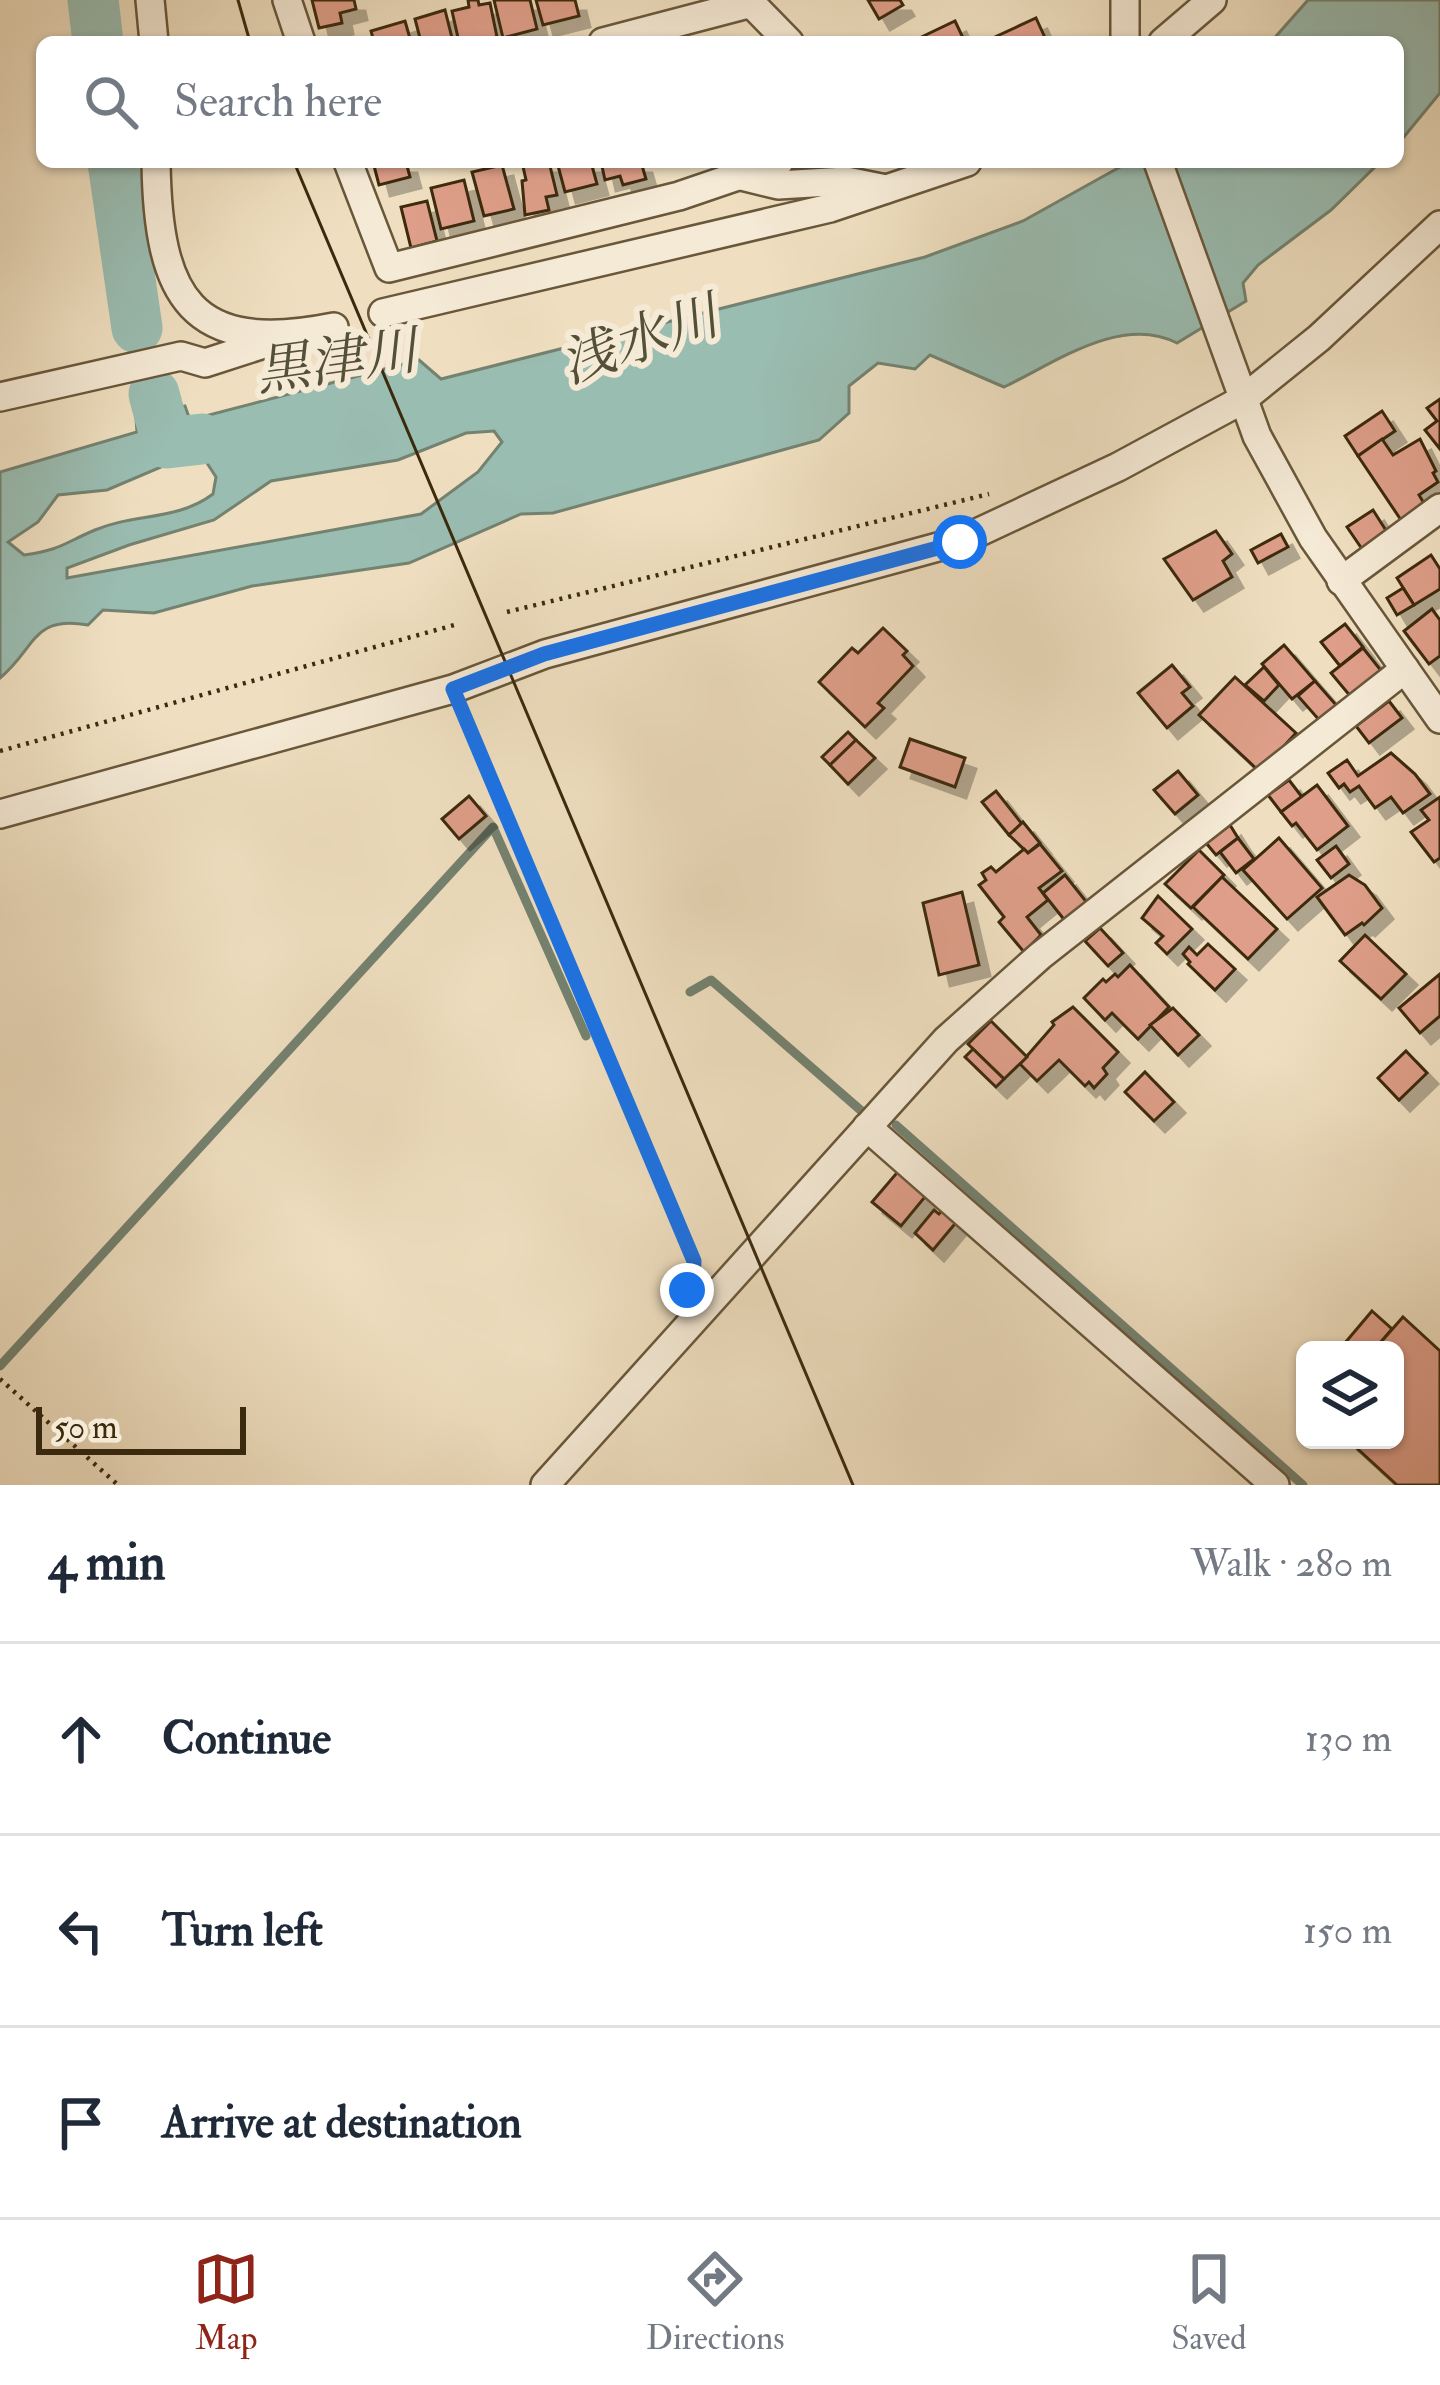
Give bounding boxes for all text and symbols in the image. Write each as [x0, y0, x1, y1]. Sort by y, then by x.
search box [36, 36, 1404, 168]
icon: search [78, 69, 144, 135]
text: Search here [174, 74, 382, 130]
water label: 浅水川 [552, 281, 732, 399]
water label: 黒津川 [251, 316, 426, 407]
route start [933, 515, 987, 569]
route end [660, 1263, 714, 1317]
map controls [1296, 1341, 1404, 1449]
button: layers [1296, 1341, 1404, 1449]
scale bar [36, 1401, 246, 1454]
text: 50 m [54, 1407, 118, 1448]
text: 4 min [48, 1531, 166, 1595]
text: Walk · 280 m [1190, 1539, 1392, 1588]
icon: ahead [48, 1706, 114, 1772]
text: Continue [162, 1711, 331, 1767]
text: 130 m [1305, 1714, 1392, 1763]
icon: left [48, 1898, 114, 1964]
text: Turn left [162, 1903, 323, 1959]
text: 150 m [1303, 1906, 1392, 1955]
icon: arrive [48, 2090, 114, 2156]
text: Arrive at destination [162, 2095, 522, 2151]
tab: Map [193, 2246, 259, 2359]
tab: Directions [646, 2246, 785, 2359]
tab: Saved [1171, 2246, 1247, 2359]

